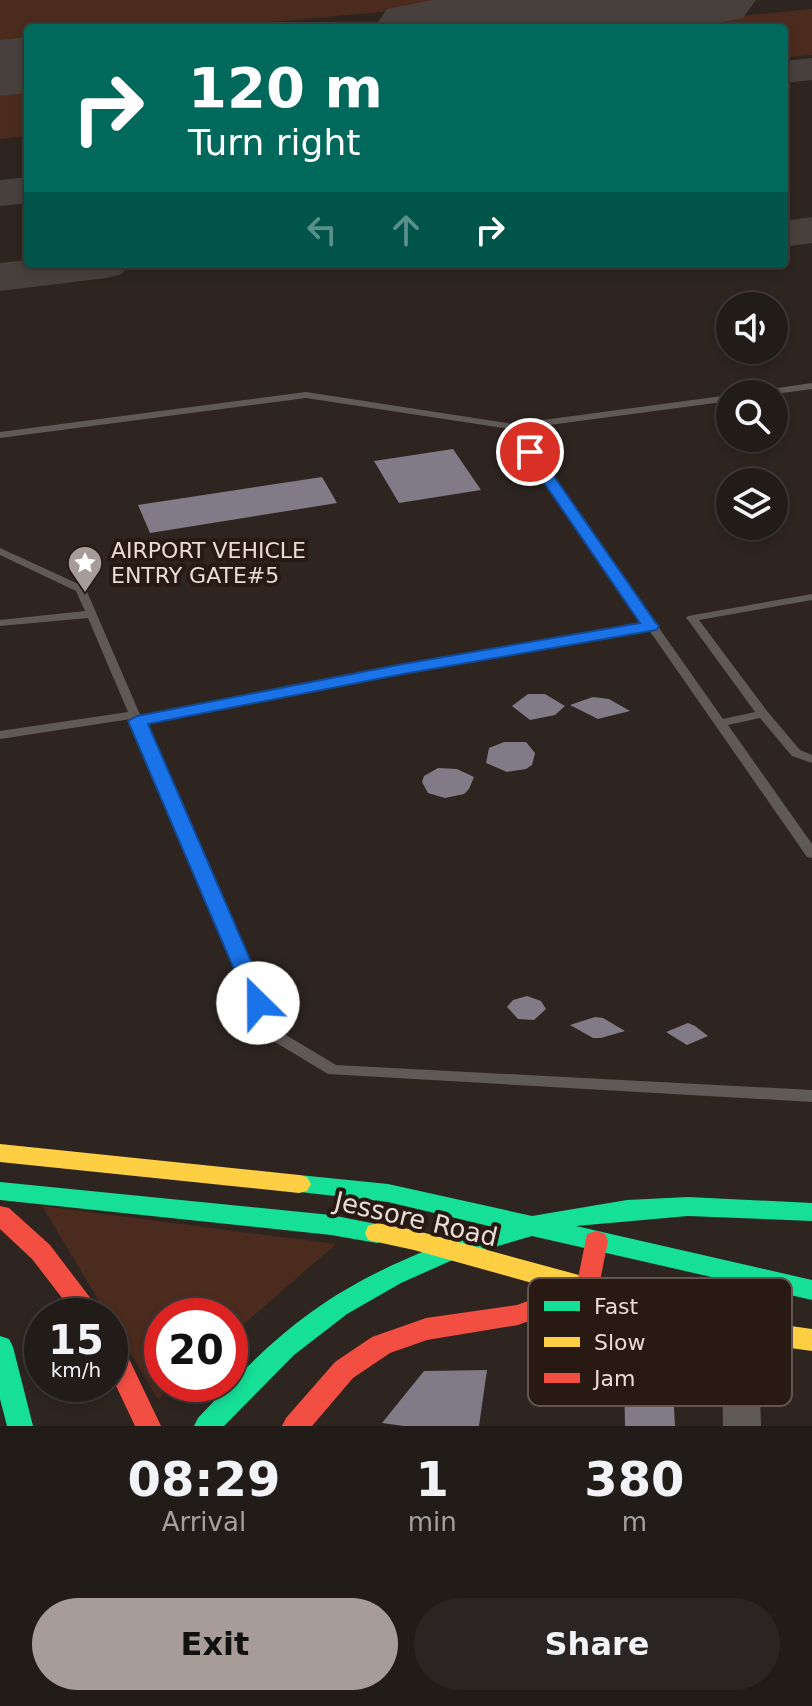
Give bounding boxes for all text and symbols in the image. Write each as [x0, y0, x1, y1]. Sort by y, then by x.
text: 120 m [188, 55, 383, 120]
icon: right [56, 56, 160, 160]
text: Turn right [188, 122, 360, 163]
icon: left [300, 208, 344, 252]
icon: ahead [384, 208, 428, 252]
icon: right [468, 208, 512, 252]
map controls [716, 292, 788, 540]
button: sound [716, 292, 788, 364]
button: search [716, 380, 788, 452]
pin [496, 418, 564, 486]
icon: arrive [508, 430, 552, 474]
button: layers [716, 468, 788, 540]
place label: AIRPORT VEHICLE ENTRY GATE#5 [111, 538, 306, 588]
place icon: AIRPORT VEHICLE ENTRY GATE#5 [66, 544, 104, 594]
position arrow [216, 961, 300, 1045]
street label: Jessore Road [330, 1185, 500, 1252]
legend [528, 1278, 792, 1406]
text: Fast [594, 1294, 639, 1319]
speed limit sign: 20 [144, 1298, 248, 1402]
text: 15 [48, 1317, 104, 1363]
text: Slow [594, 1330, 646, 1355]
text: km/h [51, 1358, 101, 1382]
text: Jam [592, 1366, 635, 1391]
text: 08:29 [127, 1451, 280, 1507]
text: 1 [416, 1451, 449, 1507]
text: 380 [584, 1451, 684, 1507]
text: Arrival [162, 1507, 246, 1537]
text: min [408, 1507, 457, 1537]
text: m [622, 1507, 647, 1537]
button: Exit [32, 1598, 398, 1690]
button: Share [414, 1598, 780, 1690]

